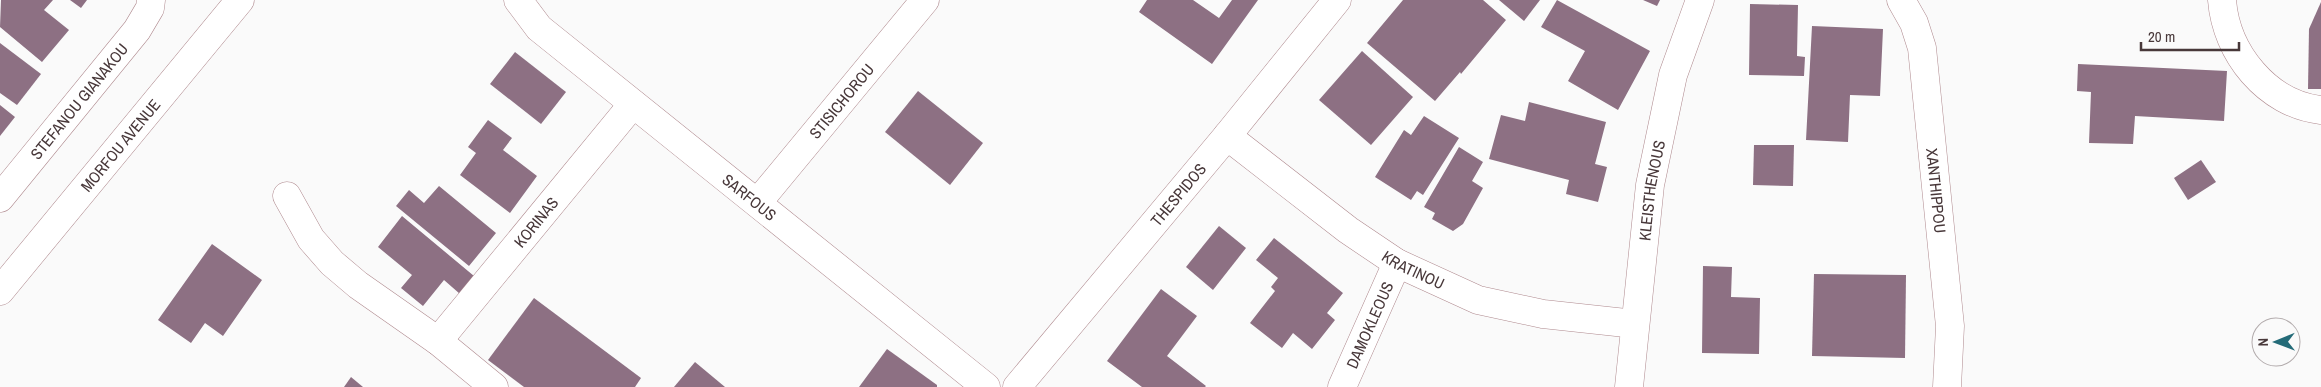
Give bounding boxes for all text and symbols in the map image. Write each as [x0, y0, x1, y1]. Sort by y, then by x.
scale bar [2141, 20, 2238, 52]
text: 20 m [2148, 26, 2175, 47]
street label: STEFANOU GIANAKOU [25, 38, 133, 164]
street label: STISICHOROU [804, 59, 879, 143]
street label: MORFOU AVENUE [75, 94, 165, 196]
street label: KLEISTHENOUS [1633, 138, 1670, 242]
street label: XANTHIPPOU [1921, 147, 1952, 234]
street label: THESPIDOS [1145, 158, 1211, 231]
street label: SARFOUS [718, 169, 781, 226]
street label: KORINAS [509, 192, 563, 252]
street label: KRATINOU [1378, 245, 1448, 294]
street label: DAMOKLEOUS [1341, 278, 1399, 372]
north arrow [2251, 317, 2301, 367]
text: N [2254, 338, 2272, 347]

